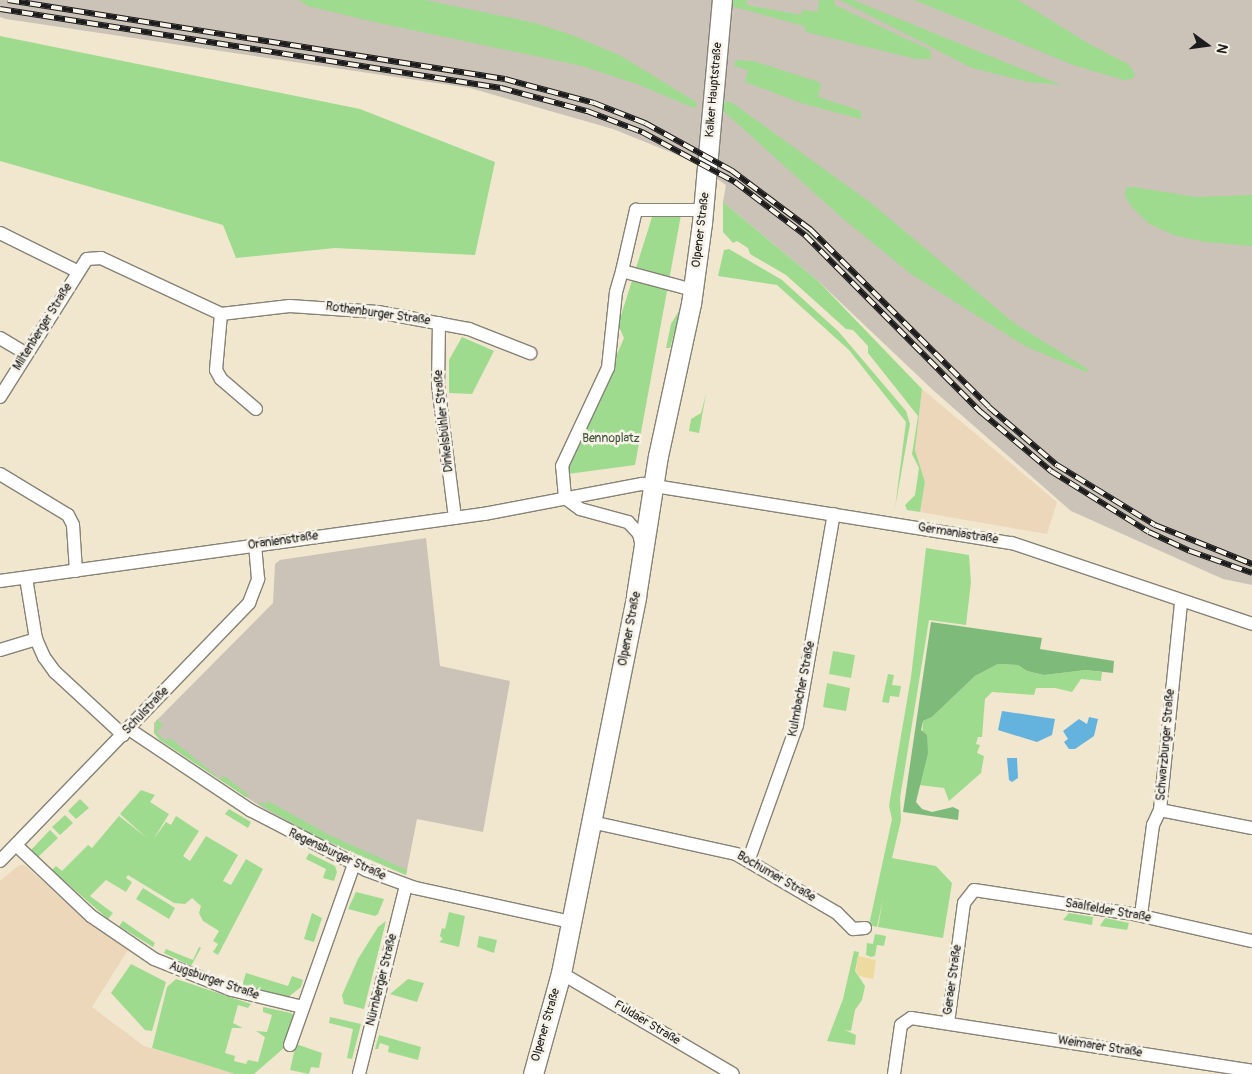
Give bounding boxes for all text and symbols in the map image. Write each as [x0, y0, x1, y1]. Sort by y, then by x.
north arrow [1182, 20, 1232, 70]
street label: Kalker Hauptstraße [703, 42, 725, 138]
text: N [1213, 42, 1231, 55]
street label: Olpener Straße [689, 192, 713, 268]
street label: Miltenberger Straße [10, 281, 76, 373]
street label: Rothenburger Straße [325, 300, 431, 328]
street label: Dinkelsbühler Straße [431, 369, 457, 473]
park label: Bennoplatz [582, 432, 640, 446]
street label: Germaniastraße [917, 521, 999, 547]
street label: Oranienstraße [247, 529, 319, 553]
street label: Olpener Straße [616, 591, 644, 667]
street label: Kulmbacher Straße [786, 640, 818, 738]
street label: Schulstraße [120, 684, 172, 738]
street label: Schwarzburger Straße [1154, 689, 1178, 801]
street label: Regensburger Straße [286, 826, 388, 884]
street label: Bochumer Straße [734, 849, 818, 905]
street label: Saalfelder Straße [1064, 896, 1152, 926]
street label: Nürnberger Straße [364, 932, 400, 1028]
street label: Geraer Straße [941, 944, 965, 1016]
street label: Augsburger Straße [167, 959, 261, 1003]
street label: Olpener Straße [529, 987, 563, 1063]
street label: Fuldaer Straße [611, 998, 683, 1048]
street label: Weimarer Straße [1057, 1033, 1143, 1061]

